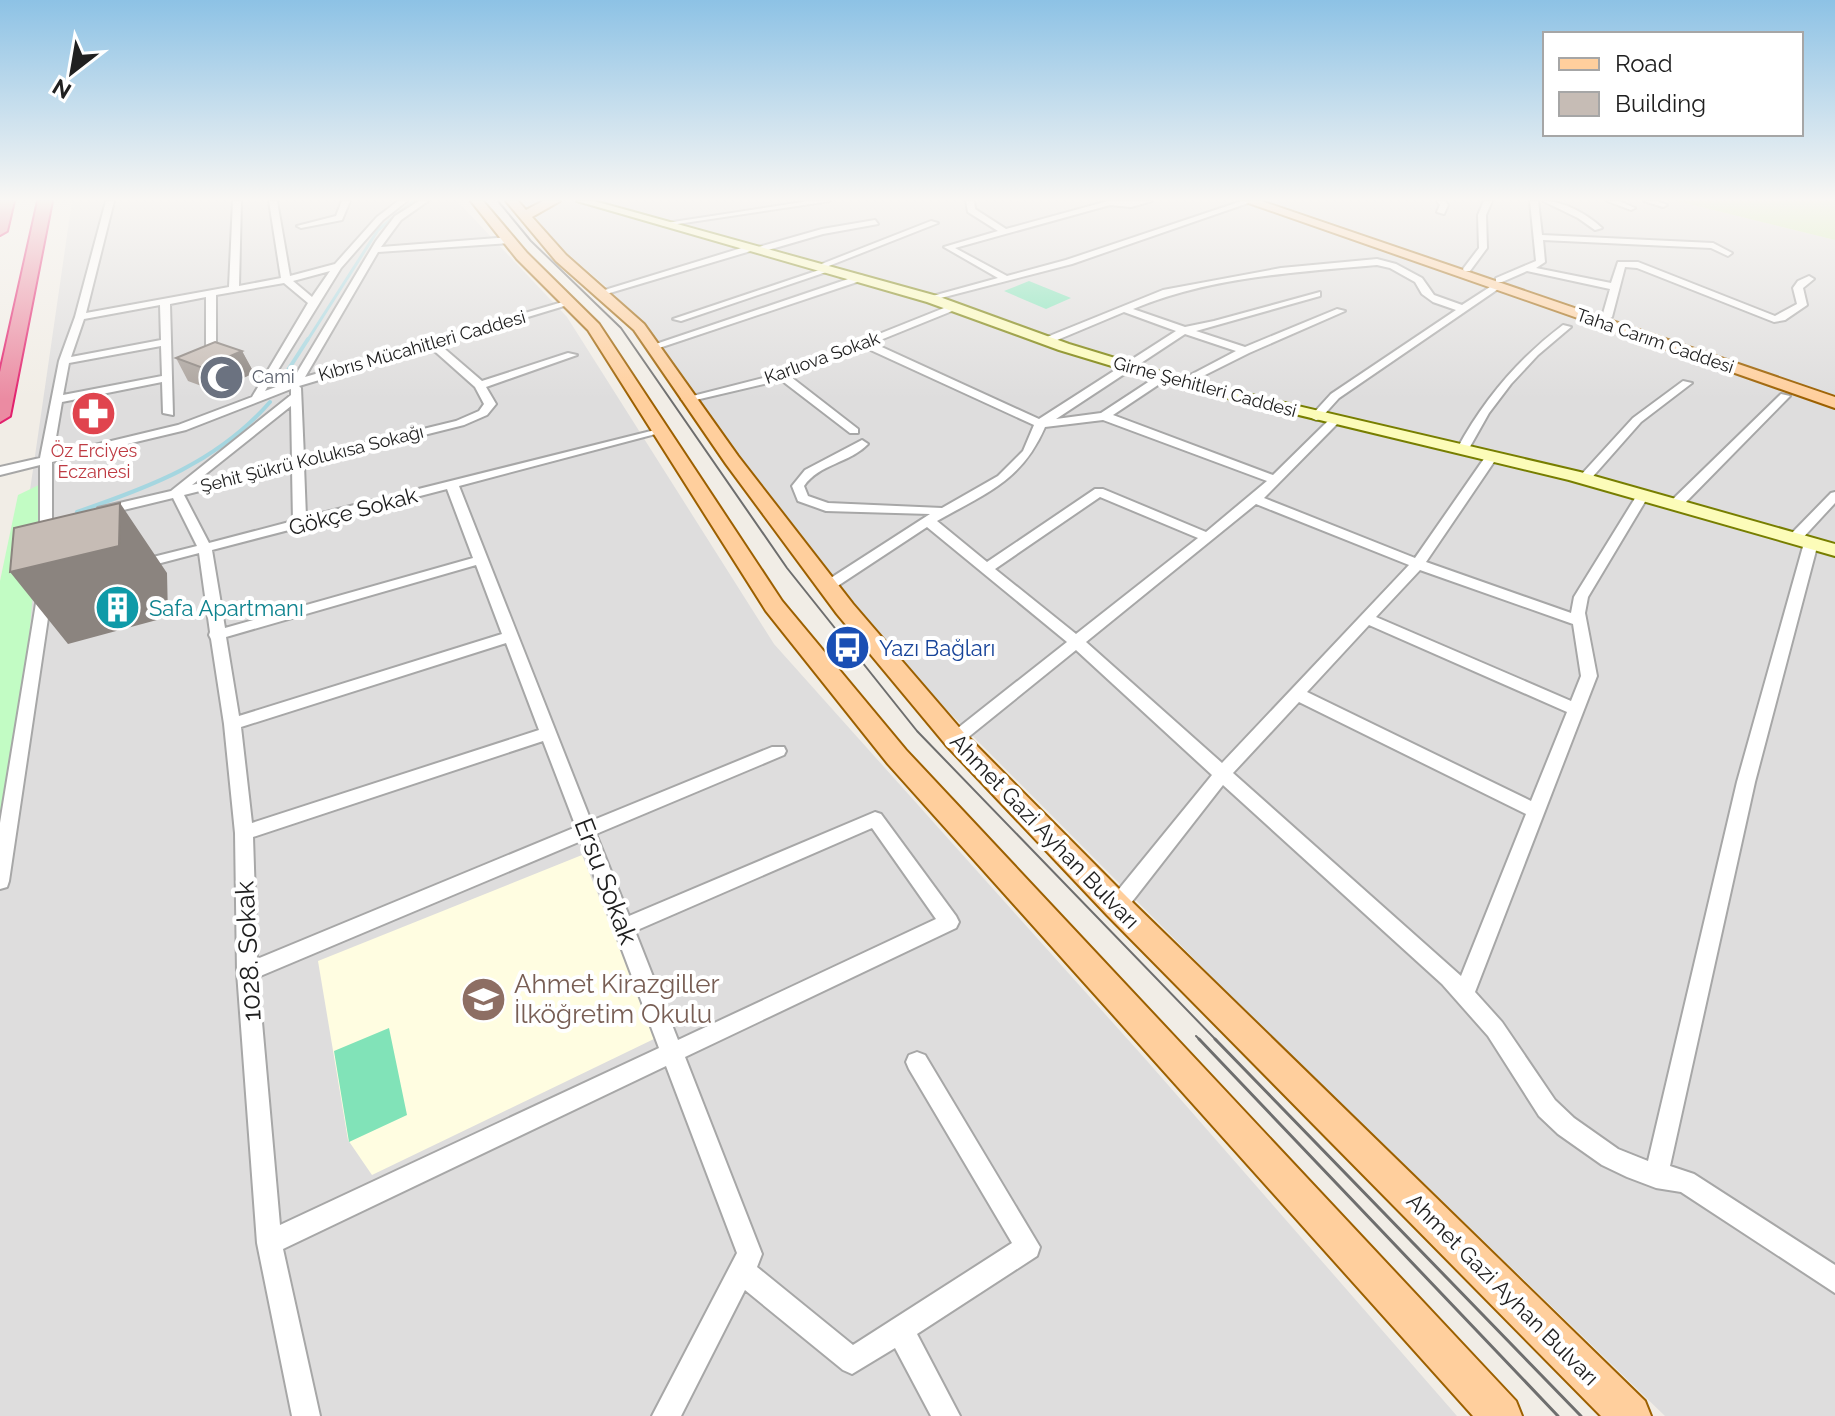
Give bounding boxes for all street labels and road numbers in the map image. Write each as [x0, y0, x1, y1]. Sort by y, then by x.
street label: Taha Carım Caddesi [1574, 304, 1737, 377]
street label: Kıbrıs Mücahitleri Caddesi [316, 306, 528, 385]
street label: Karlıova Sokak [761, 327, 883, 388]
street label: Girne Şehitleri Caddesi [1111, 352, 1299, 421]
street label: Şehit Şükrü Kolukısa Sokağı [198, 421, 426, 496]
street label: Gökçe Sokak [286, 481, 420, 541]
street label: Ahmet Gazi Ayhan Bulvarı [945, 728, 1145, 934]
street label: Ersu Sokak [568, 814, 644, 948]
street label: 1028. Sokak [229, 880, 267, 1022]
street label: Ahmet Gazi Ayhan Bulvarı [1402, 1188, 1604, 1390]

